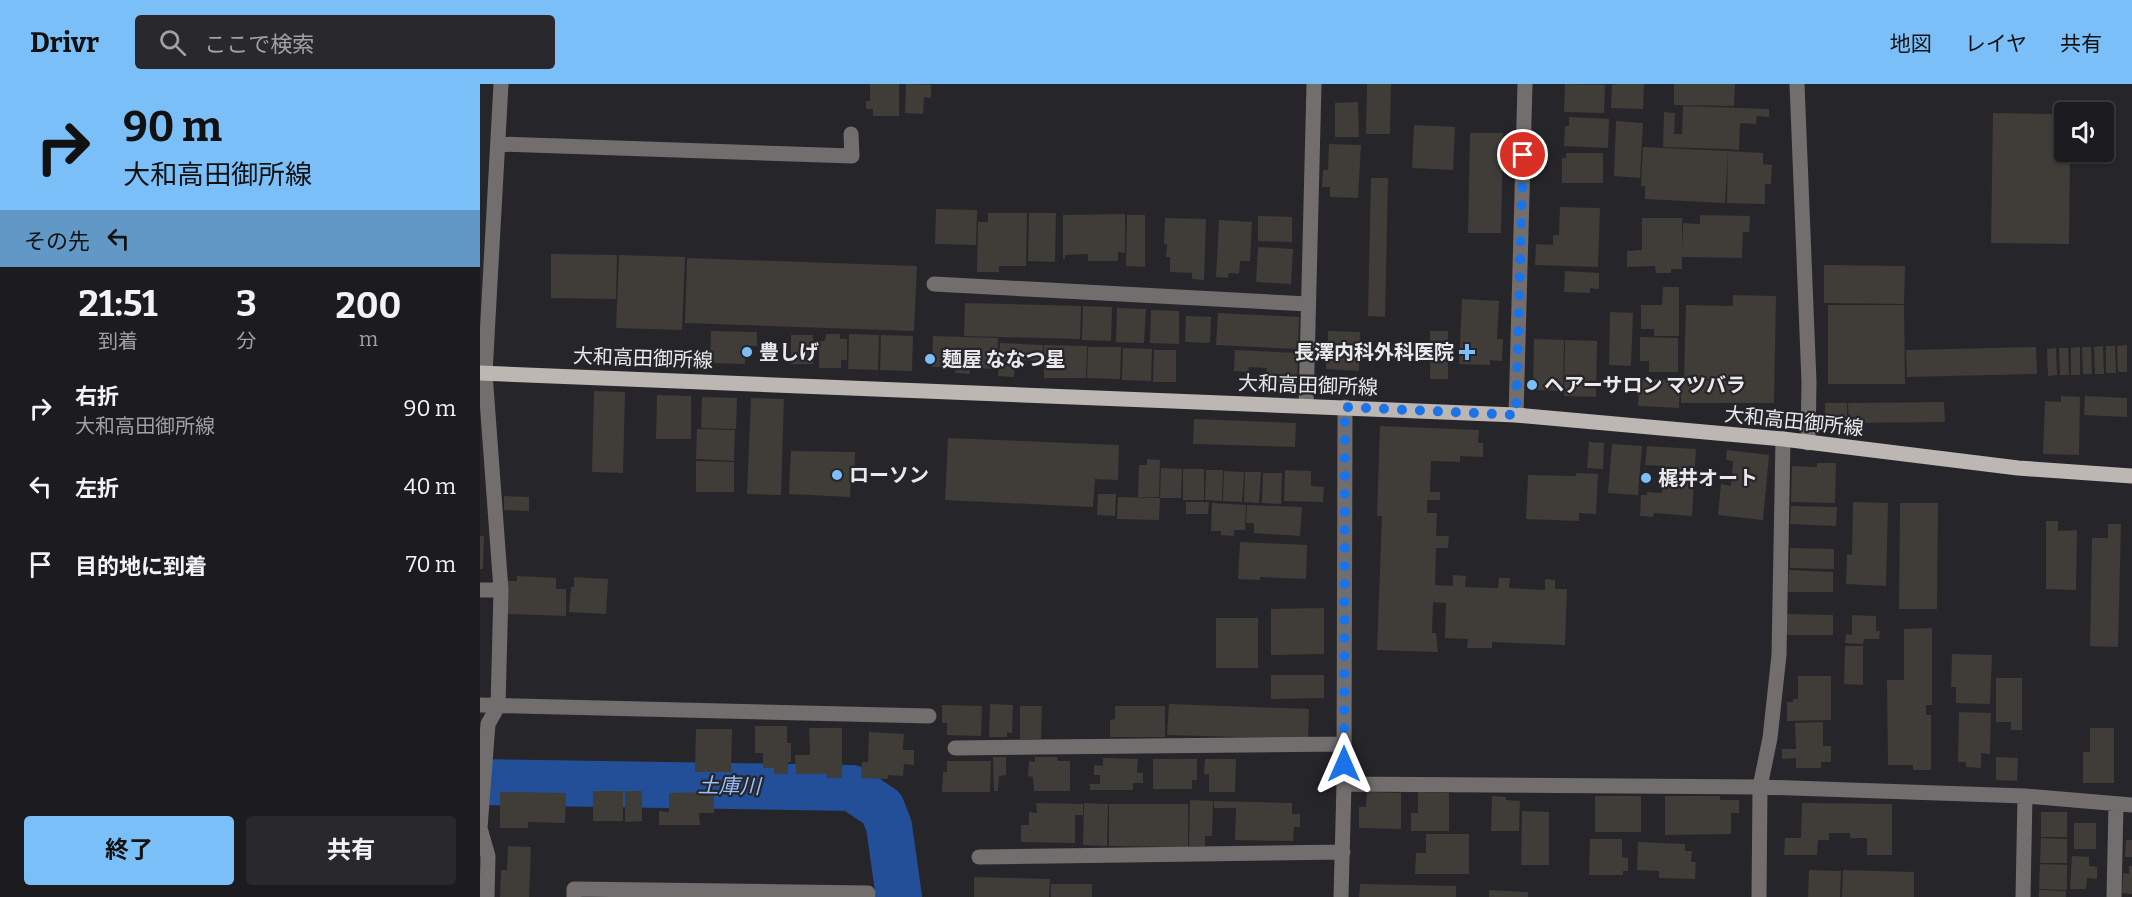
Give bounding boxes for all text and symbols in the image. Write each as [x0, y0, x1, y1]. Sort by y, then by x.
search box [135, 15, 555, 69]
text: Drivr [30, 26, 99, 59]
icon: search [156, 26, 189, 59]
text: ここで検索 [204, 31, 314, 58]
text: 地図 [1890, 31, 1932, 57]
text: レイヤ [1965, 31, 2027, 57]
text: 共有 [2060, 31, 2102, 57]
text: 90 m [123, 102, 222, 152]
map controls [2054, 102, 2114, 162]
button: sound [2054, 102, 2114, 162]
icon: right [24, 108, 102, 186]
pin [1497, 129, 1548, 180]
icon: arrive [1506, 138, 1539, 171]
text: 大和高田御所線 [123, 159, 312, 191]
icon: left [102, 222, 135, 255]
text: その先 [24, 228, 90, 255]
text: 21:51 [79, 282, 158, 326]
text: 3 [236, 282, 257, 326]
text: 200 [335, 284, 401, 328]
text: m [359, 327, 378, 351]
text: 到着 [98, 329, 138, 353]
text: 分 [236, 329, 256, 353]
place label: 豊しげ [759, 340, 819, 364]
place label: 長澤内科外科医院 [1294, 340, 1454, 364]
marker: 長澤内科外科医院 [1458, 343, 1476, 361]
street label: 大和高田御所線 [573, 344, 713, 372]
marker: 豊しげ [740, 345, 754, 359]
place label: 麺屋 ななつ星 [942, 347, 1066, 371]
marker: 麺屋 ななつ星 [923, 352, 937, 366]
street label: 大和高田御所線 [1238, 371, 1378, 399]
place label: ヘアーサロン マツバラ [1544, 373, 1746, 397]
marker: ヘアーサロン マツバラ [1525, 378, 1539, 392]
text: 右折 [75, 383, 119, 410]
icon: right [24, 392, 57, 425]
text: 90 m [404, 395, 456, 422]
street label: 大和高田御所線 [1723, 402, 1865, 440]
text: 大和高田御所線 [75, 414, 215, 438]
place label: ローソン [849, 463, 929, 487]
place label: 梶井オート [1658, 466, 1758, 490]
marker: ローソン [830, 468, 844, 482]
icon: left [24, 470, 57, 503]
marker: 梶井オート [1639, 471, 1653, 485]
text: 40 m [404, 473, 456, 500]
text: 左折 [75, 475, 119, 502]
icon: arrive [24, 548, 57, 581]
text: 70 m [406, 551, 456, 578]
text: 目的地に到着 [75, 553, 207, 580]
position arrow [1312, 732, 1376, 796]
water label: 土庫川 [697, 772, 763, 800]
button: 終了 [24, 816, 234, 885]
button: 共有 [246, 816, 456, 885]

